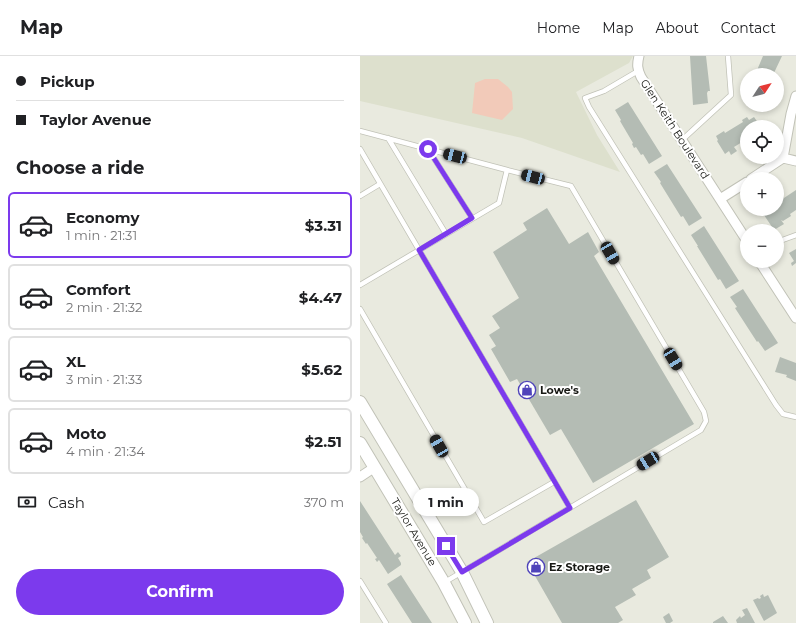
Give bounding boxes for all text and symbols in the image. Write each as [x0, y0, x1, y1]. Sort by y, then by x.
text: Map [20, 16, 63, 39]
text: Home [537, 19, 580, 37]
text: Map [602, 19, 633, 37]
text: About [655, 19, 699, 37]
text: Contact [721, 19, 776, 37]
north arrow [740, 68, 784, 112]
map controls [740, 68, 784, 268]
text: Pickup [40, 72, 95, 91]
street label: Glen Keith Boulevard [637, 76, 713, 182]
text: Taylor Avenue [40, 110, 151, 129]
button: locate [740, 120, 784, 164]
route start [419, 140, 437, 158]
car [442, 147, 468, 165]
text: Choose a ride [16, 157, 144, 179]
car [520, 168, 546, 186]
button: + [740, 172, 784, 216]
icon: car [18, 207, 54, 243]
text: Economy [66, 208, 139, 227]
text: $3.31 [305, 216, 342, 235]
button: − [740, 224, 784, 268]
text: 1 min · 21:31 [66, 227, 137, 243]
car [599, 240, 621, 266]
icon: car [18, 279, 54, 315]
text: Comfort [66, 280, 131, 299]
text: $4.47 [299, 288, 342, 307]
text: 2 min · 21:32 [66, 299, 142, 315]
car [662, 346, 684, 372]
icon: car [18, 351, 54, 387]
text: XL [66, 352, 85, 371]
text: $5.62 [301, 360, 342, 379]
text: 3 min · 21:33 [66, 371, 142, 387]
shop icon: Lowe's [517, 380, 537, 400]
place label: Lowe's [540, 383, 579, 397]
icon: car [18, 423, 54, 459]
text: Moto [66, 424, 106, 443]
text: $2.51 [305, 432, 342, 451]
car [428, 433, 450, 459]
text: 4 min · 21:34 [66, 443, 145, 459]
car [635, 450, 661, 472]
callout: 1 min [413, 488, 479, 516]
icon: cash [16, 491, 38, 513]
text: Cash [48, 493, 85, 512]
text: 370 m [304, 494, 344, 510]
text: 1 min [428, 494, 464, 510]
street label: Taylor Avenue [388, 495, 440, 569]
route end [437, 537, 455, 555]
shop icon: Ez Storage [526, 557, 546, 577]
place label: Ez Storage [549, 560, 610, 574]
button: Confirm [16, 569, 344, 615]

